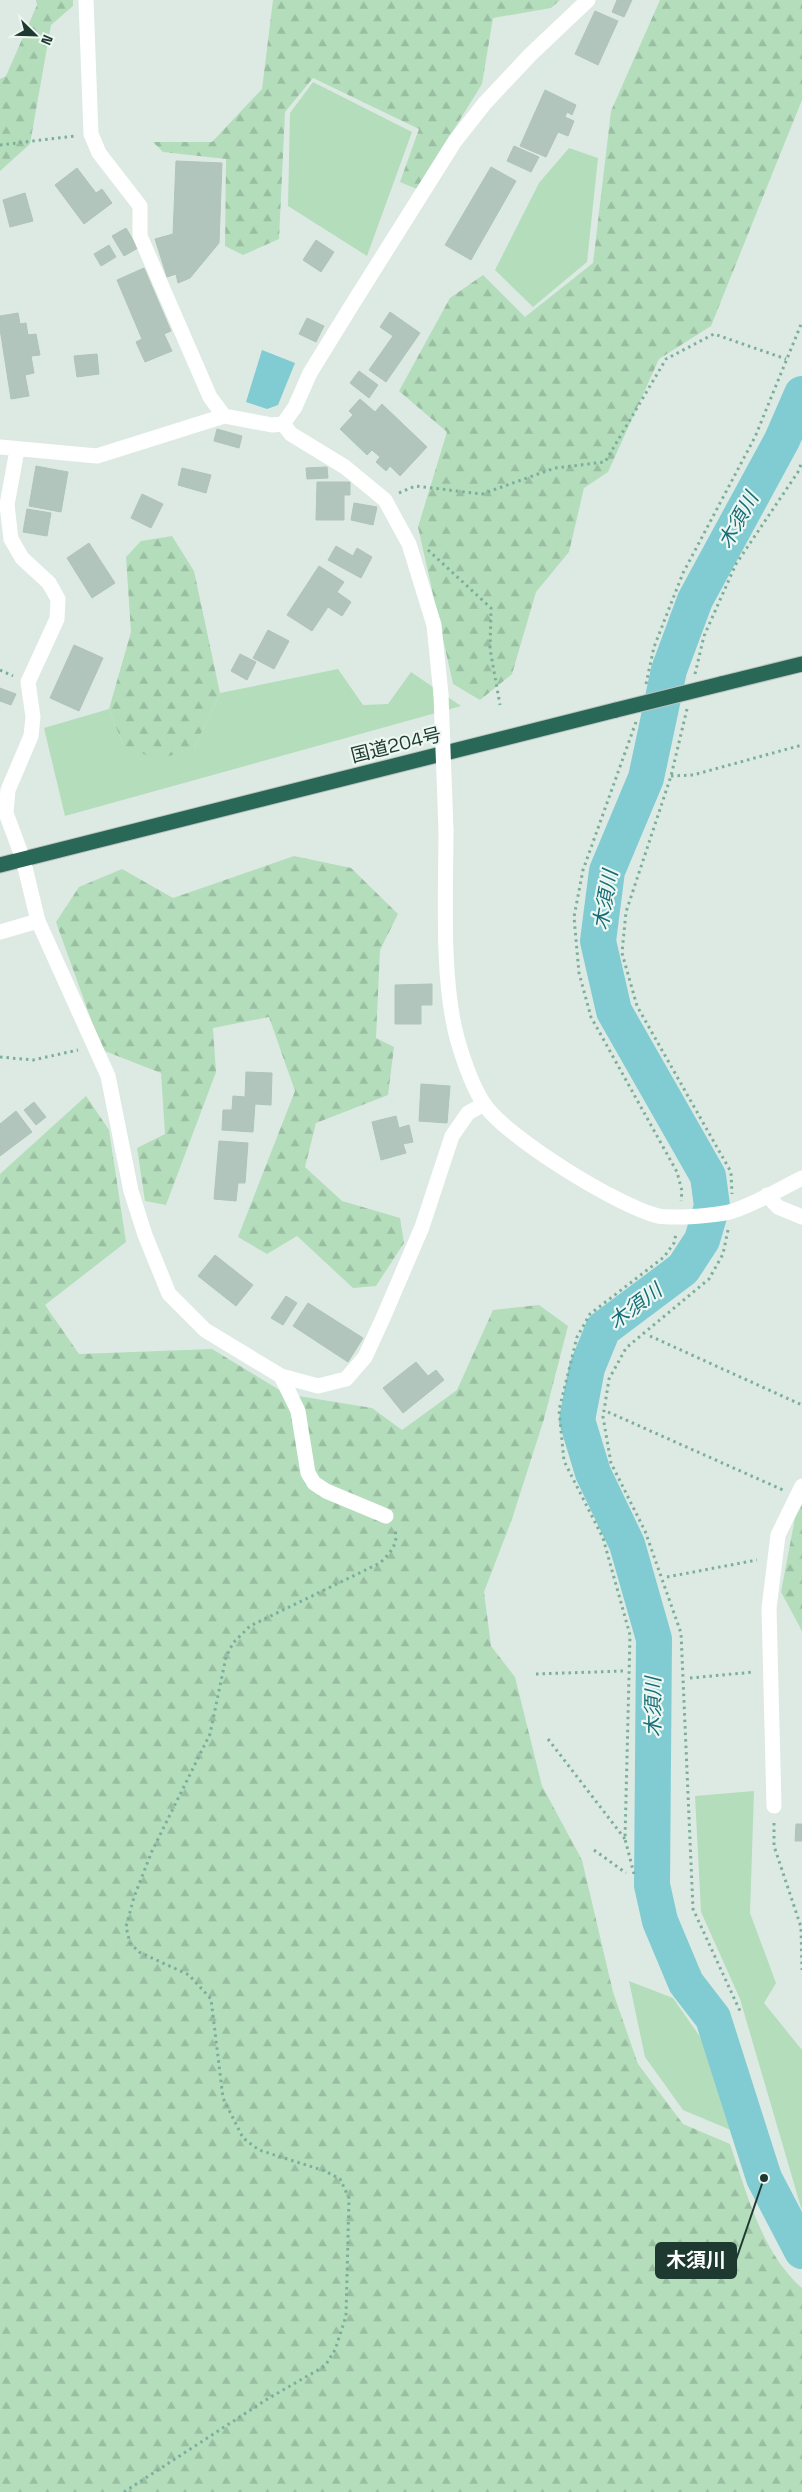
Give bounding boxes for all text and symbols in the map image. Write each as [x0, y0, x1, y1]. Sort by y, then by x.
north arrow [10, 10, 60, 60]
text: N [37, 32, 57, 48]
water label: 木須川 [712, 486, 765, 553]
street label: 国道204号 [348, 722, 444, 768]
water label: 木須川 [587, 866, 623, 932]
water label: 木須川 [603, 1276, 668, 1334]
water label: 木須川 [640, 1675, 666, 1737]
callout: 木須川 [656, 2243, 736, 2278]
text: 木須川 [666, 2247, 726, 2273]

